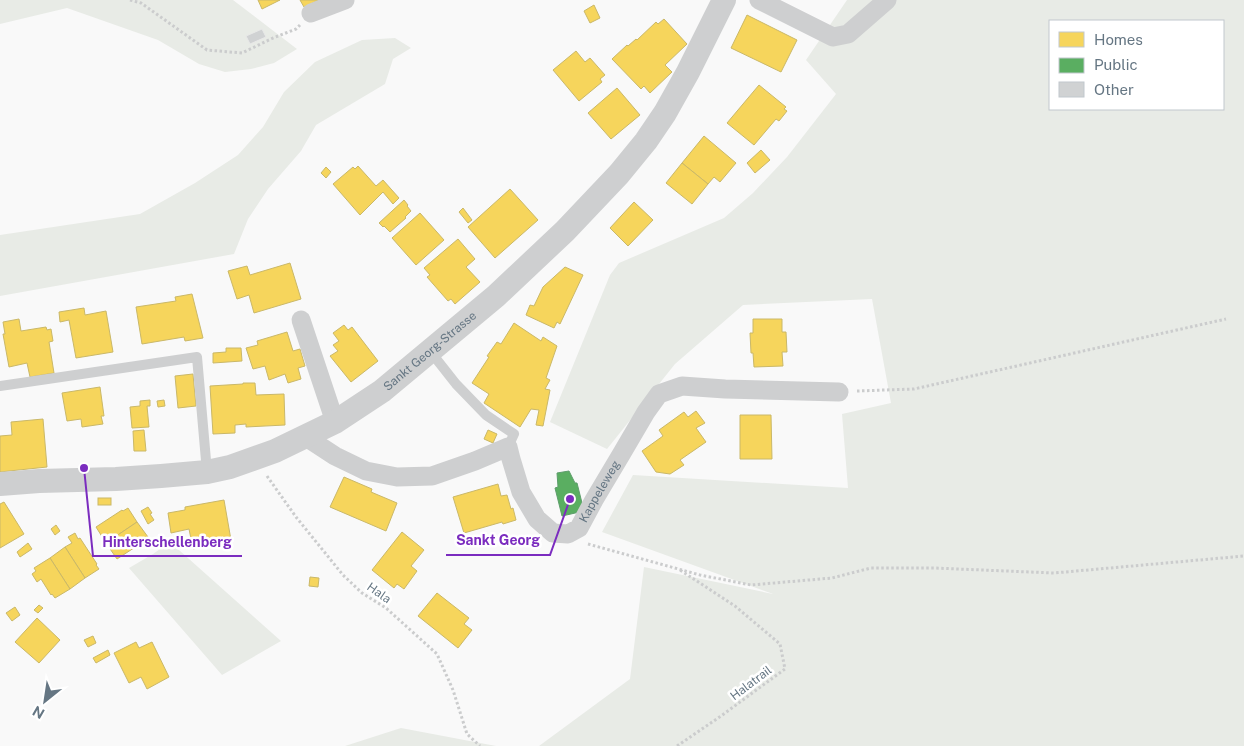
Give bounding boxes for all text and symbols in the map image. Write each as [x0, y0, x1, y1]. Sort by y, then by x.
legend [1049, 20, 1224, 110]
text: Homes [1094, 31, 1143, 48]
text: Public [1094, 56, 1138, 73]
text: Other [1094, 81, 1134, 98]
street label: Sankt Georg-Strasse [381, 308, 479, 394]
street label: Kappeleweg [576, 458, 623, 525]
callout: Sankt Georg [446, 526, 550, 555]
callout: Hinterschellenberg [93, 527, 242, 556]
text: Sankt Georg [456, 532, 540, 548]
text: Hinterschellenberg [102, 534, 232, 550]
street label: Hala [364, 580, 394, 606]
street label: Halatrail [728, 663, 775, 703]
north arrow [20, 676, 70, 726]
text: N [30, 703, 47, 722]

